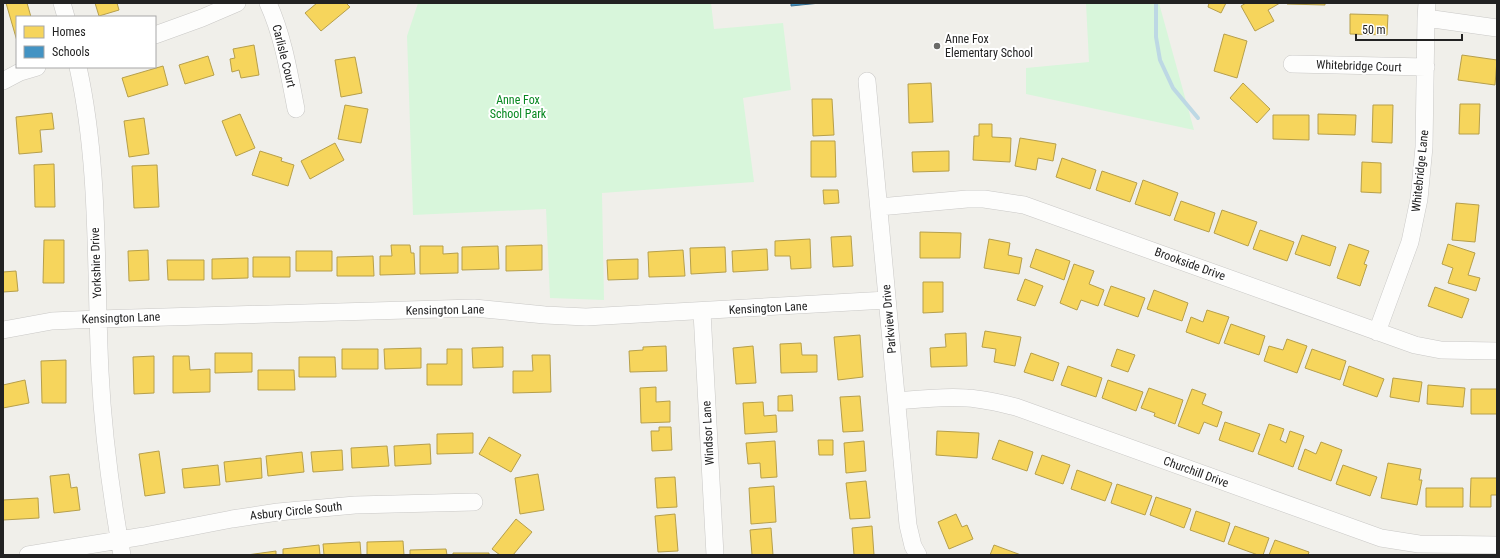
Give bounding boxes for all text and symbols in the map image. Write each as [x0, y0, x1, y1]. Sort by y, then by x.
legend [16, 16, 156, 68]
scale bar [1356, 16, 1462, 42]
street label: Carlisle Court [269, 23, 299, 89]
text: 50 m [1362, 23, 1386, 37]
text: Homes [52, 25, 86, 39]
place label: Anne Fox Elementary School [945, 32, 1033, 60]
marker: Anne Fox Elementary School [932, 41, 942, 51]
text: Schools [52, 45, 90, 59]
street label: Whitebridge Court [1316, 58, 1402, 75]
park label: Anne Fox School Park [490, 93, 547, 121]
street label: Whitebridge Lane [1409, 129, 1431, 213]
street label: Yorkshire Drive [88, 227, 104, 299]
street label: Brookside Drive [1153, 245, 1228, 283]
street label: Parkview Drive [879, 283, 899, 354]
street label: Kensington Lane [728, 299, 808, 317]
street label: Kensington Lane [406, 302, 485, 318]
street label: Kensington Lane [81, 310, 161, 326]
street label: Windsor Lane [699, 400, 717, 466]
street label: Churchill Drive [1162, 454, 1231, 490]
street label: Asbury Circle South [249, 499, 343, 523]

